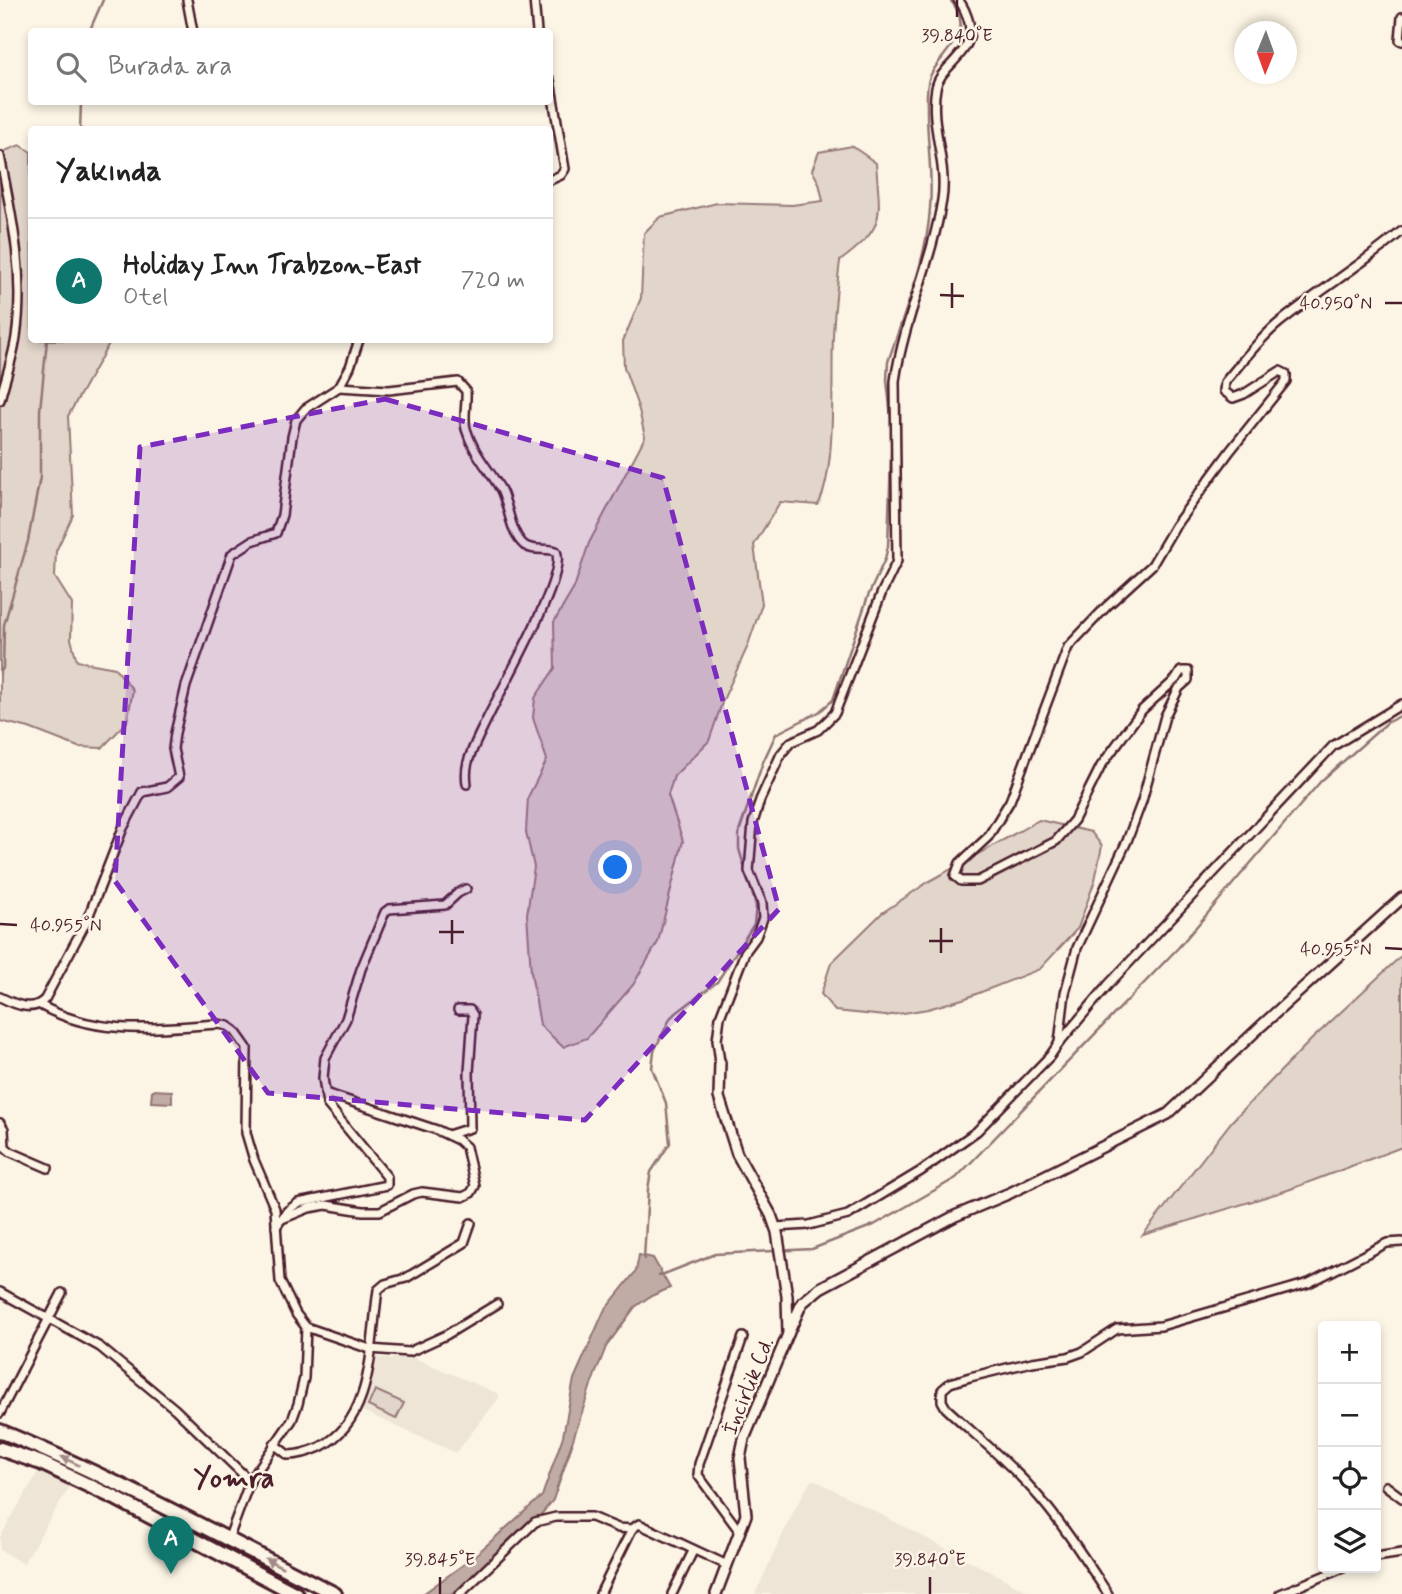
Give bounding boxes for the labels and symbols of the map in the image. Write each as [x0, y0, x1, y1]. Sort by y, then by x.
north arrow [1234, 21, 1297, 84]
text: 39.840°E [921, 24, 993, 48]
text: 40.950°N [1300, 292, 1372, 316]
your location [598, 850, 632, 884]
text: 40.955°N [30, 914, 102, 938]
text: 40.955°N [1300, 938, 1372, 962]
street label: İncirlik Cd. [717, 1333, 781, 1439]
one-way arrow [60, 1456, 80, 1467]
district label: Yomra [193, 1461, 275, 1498]
pin: A [148, 1516, 194, 1574]
text: 39.845°E [405, 1548, 475, 1572]
text: 39.840°E [894, 1548, 966, 1572]
one-way arrow [264, 1558, 284, 1569]

